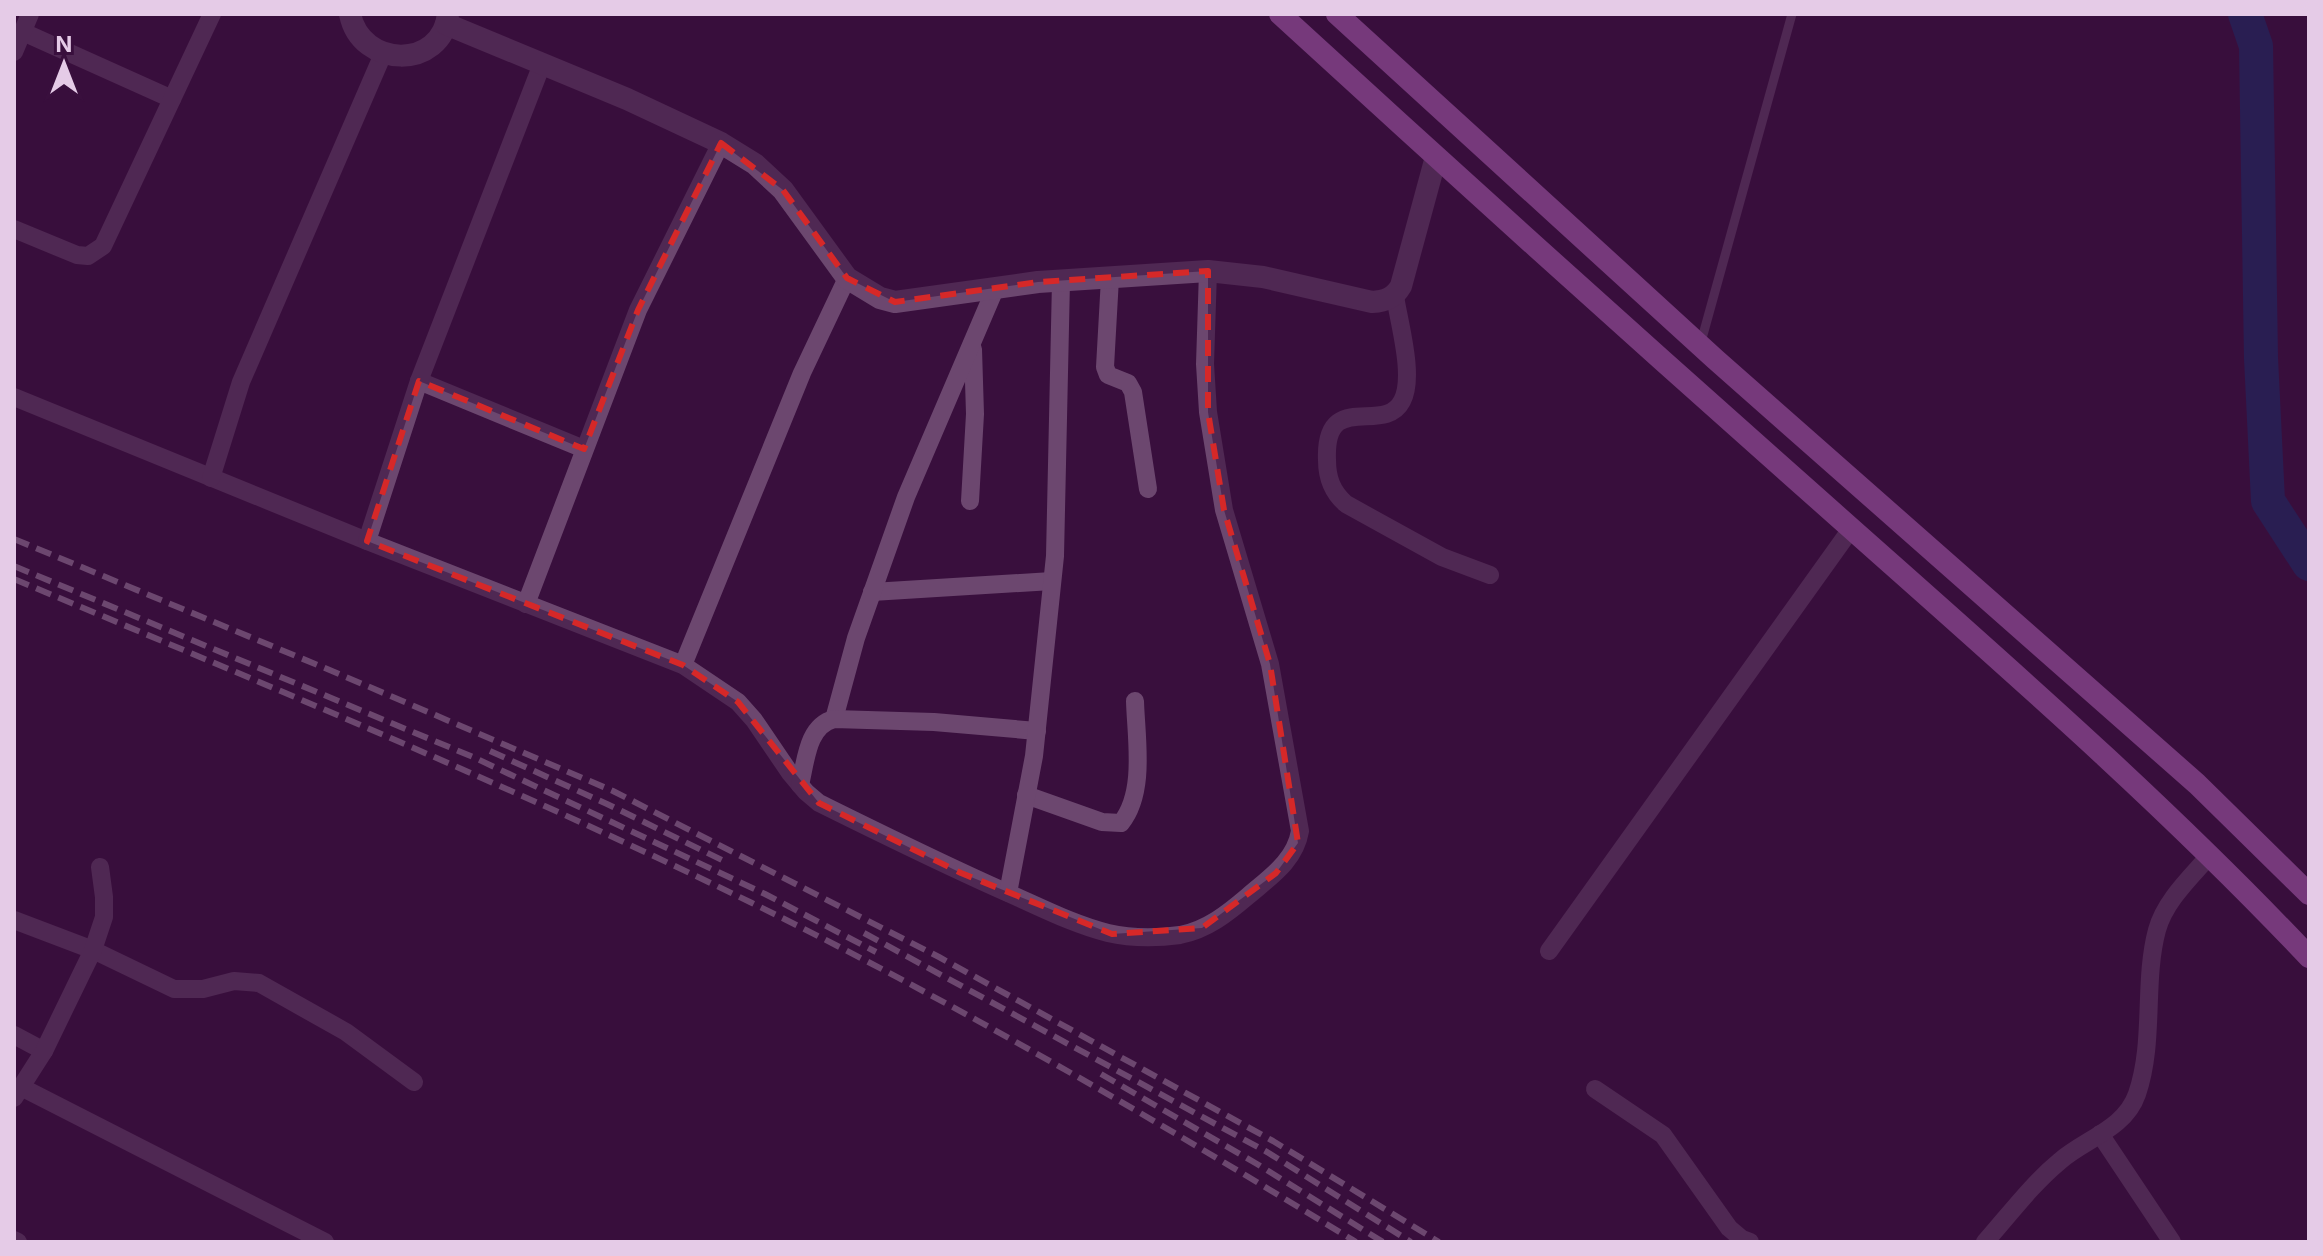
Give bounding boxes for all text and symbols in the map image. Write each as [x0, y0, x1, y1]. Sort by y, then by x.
north arrow [24, 24, 104, 104]
text: N [56, 31, 72, 57]

